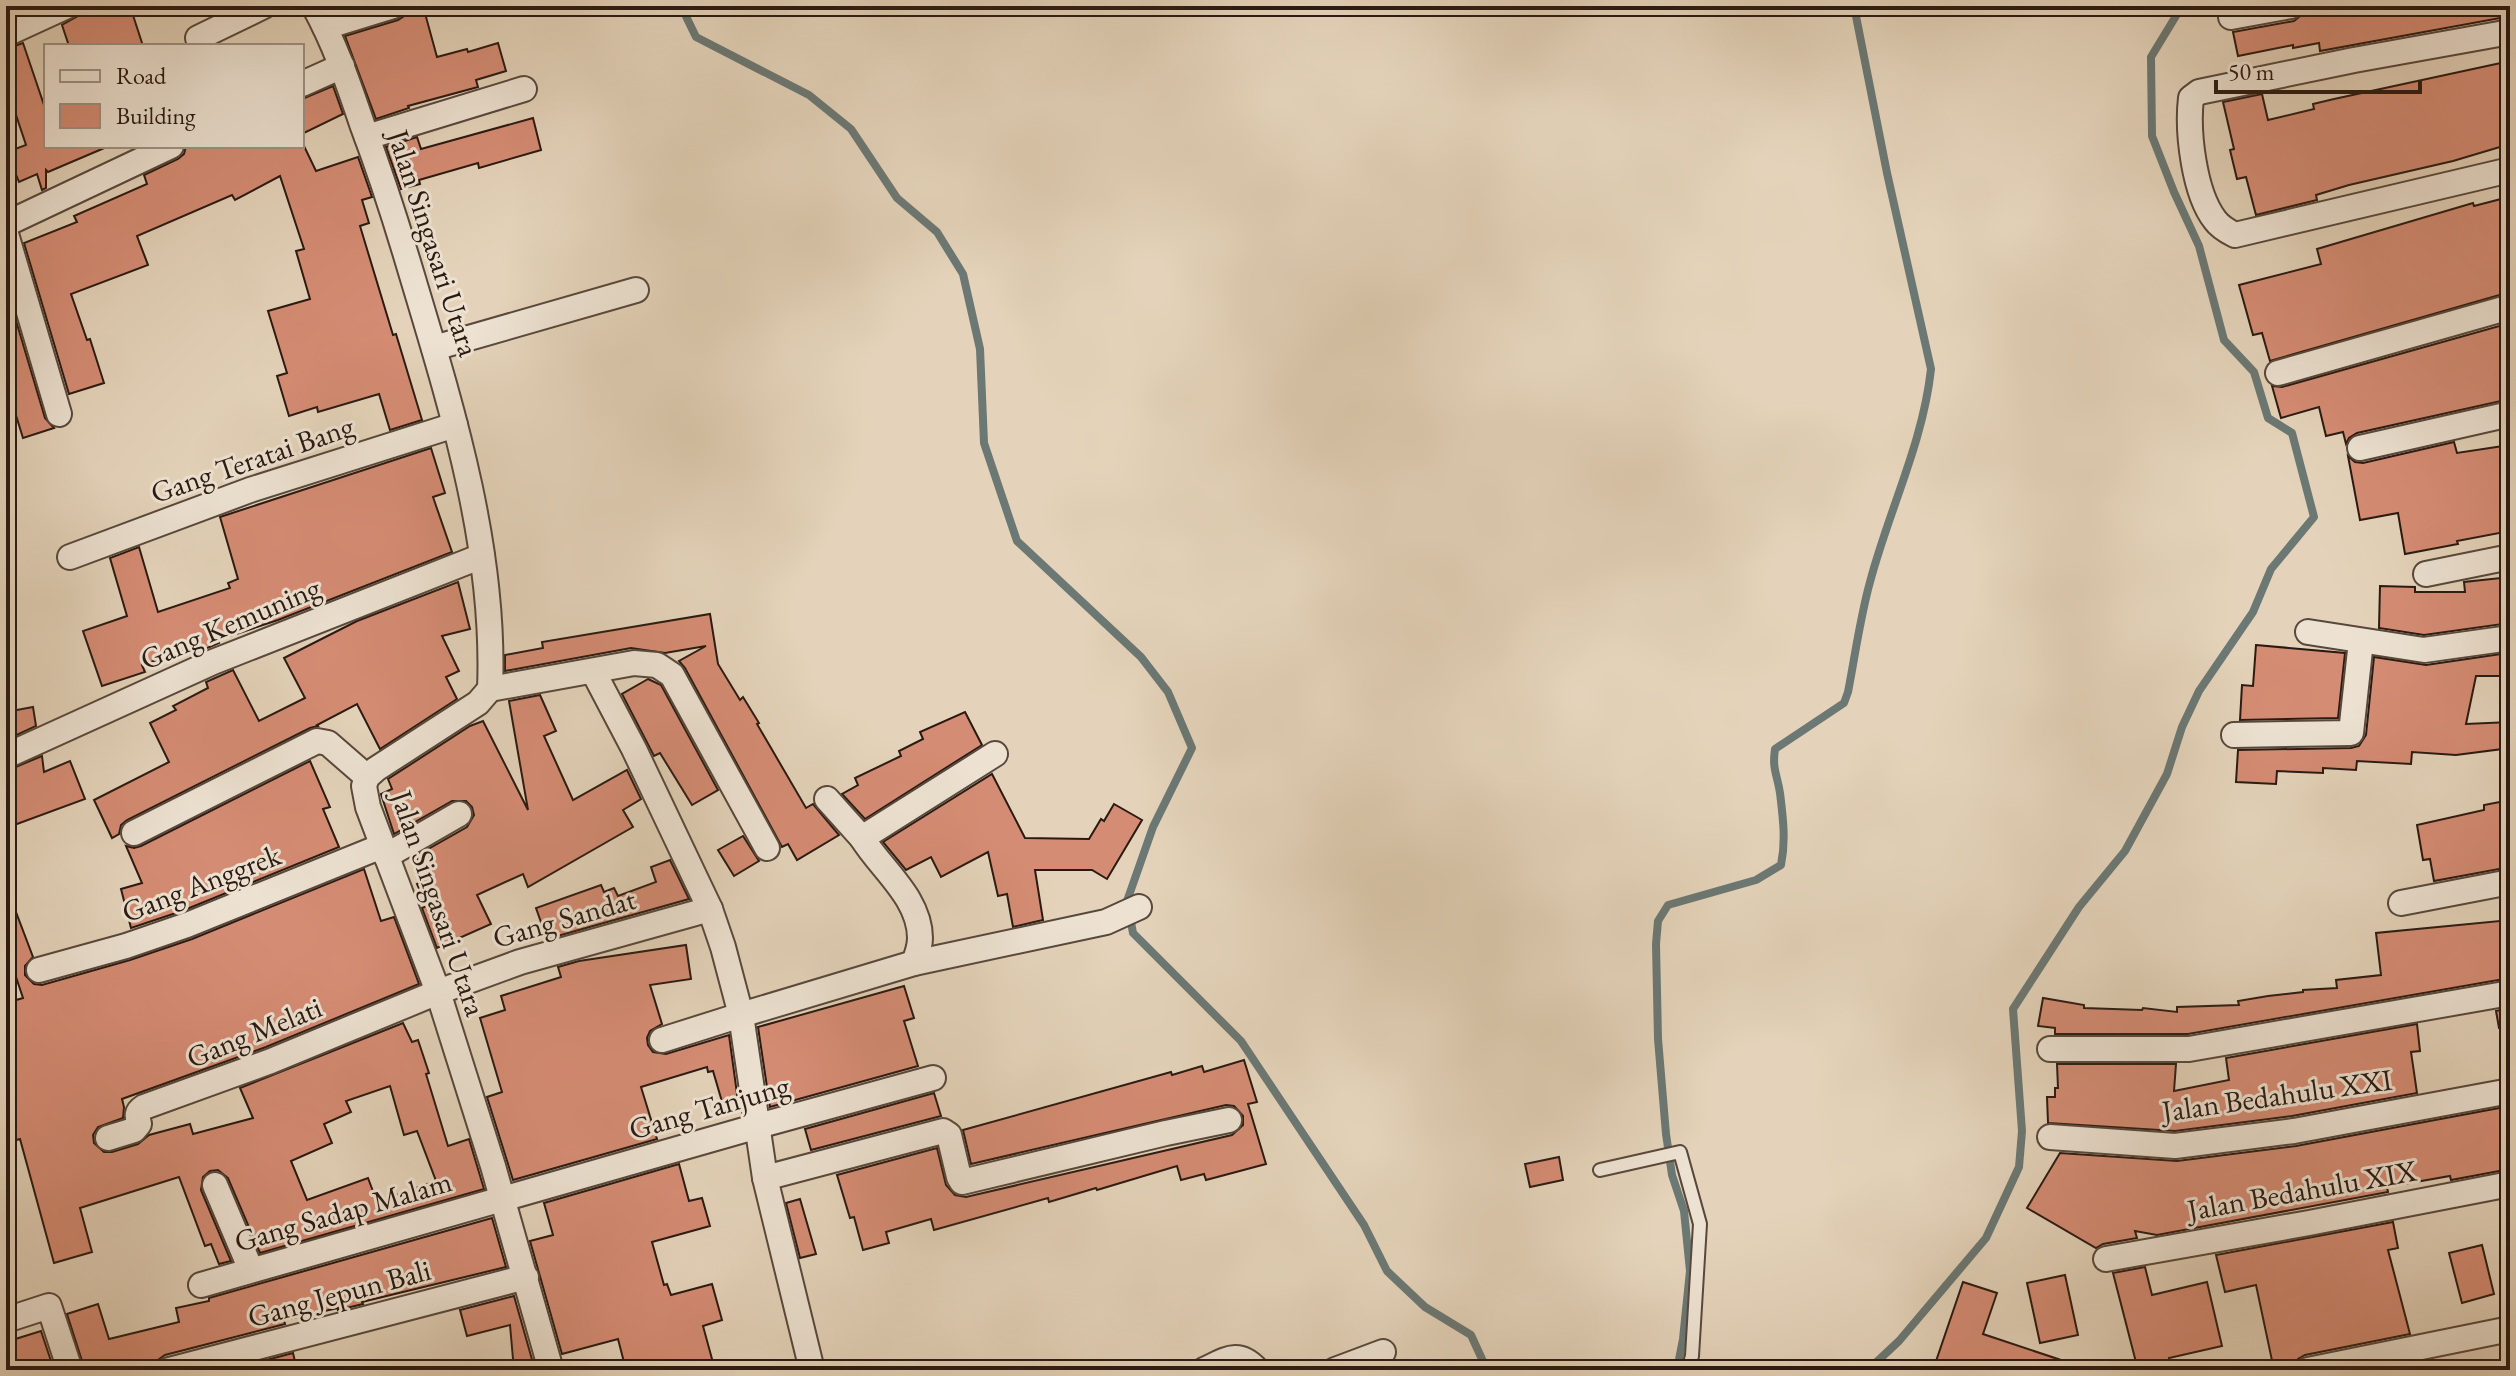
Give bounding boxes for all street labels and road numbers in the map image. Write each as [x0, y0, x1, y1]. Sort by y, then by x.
street label: Jalan Singasari Utara [378, 122, 489, 361]
street label: Gang Teratai Bang [145, 406, 360, 512]
street label: Gang Kemuning [134, 567, 327, 678]
street label: Jalan Singasari Utara [381, 782, 496, 1021]
street label: Gang Anggrek [116, 835, 287, 931]
street label: Gang Sandat [488, 879, 641, 957]
street label: Gang Melati [180, 987, 328, 1077]
street label: Jalan Bedahulu XXI [2156, 1060, 2395, 1131]
street label: Gang Tanjung [624, 1065, 795, 1148]
street label: Jalan Bedahulu XIX [2181, 1151, 2420, 1230]
street label: Gang Sadap Malam [230, 1161, 456, 1261]
street label: Gang Jepun Bali [243, 1250, 435, 1336]

